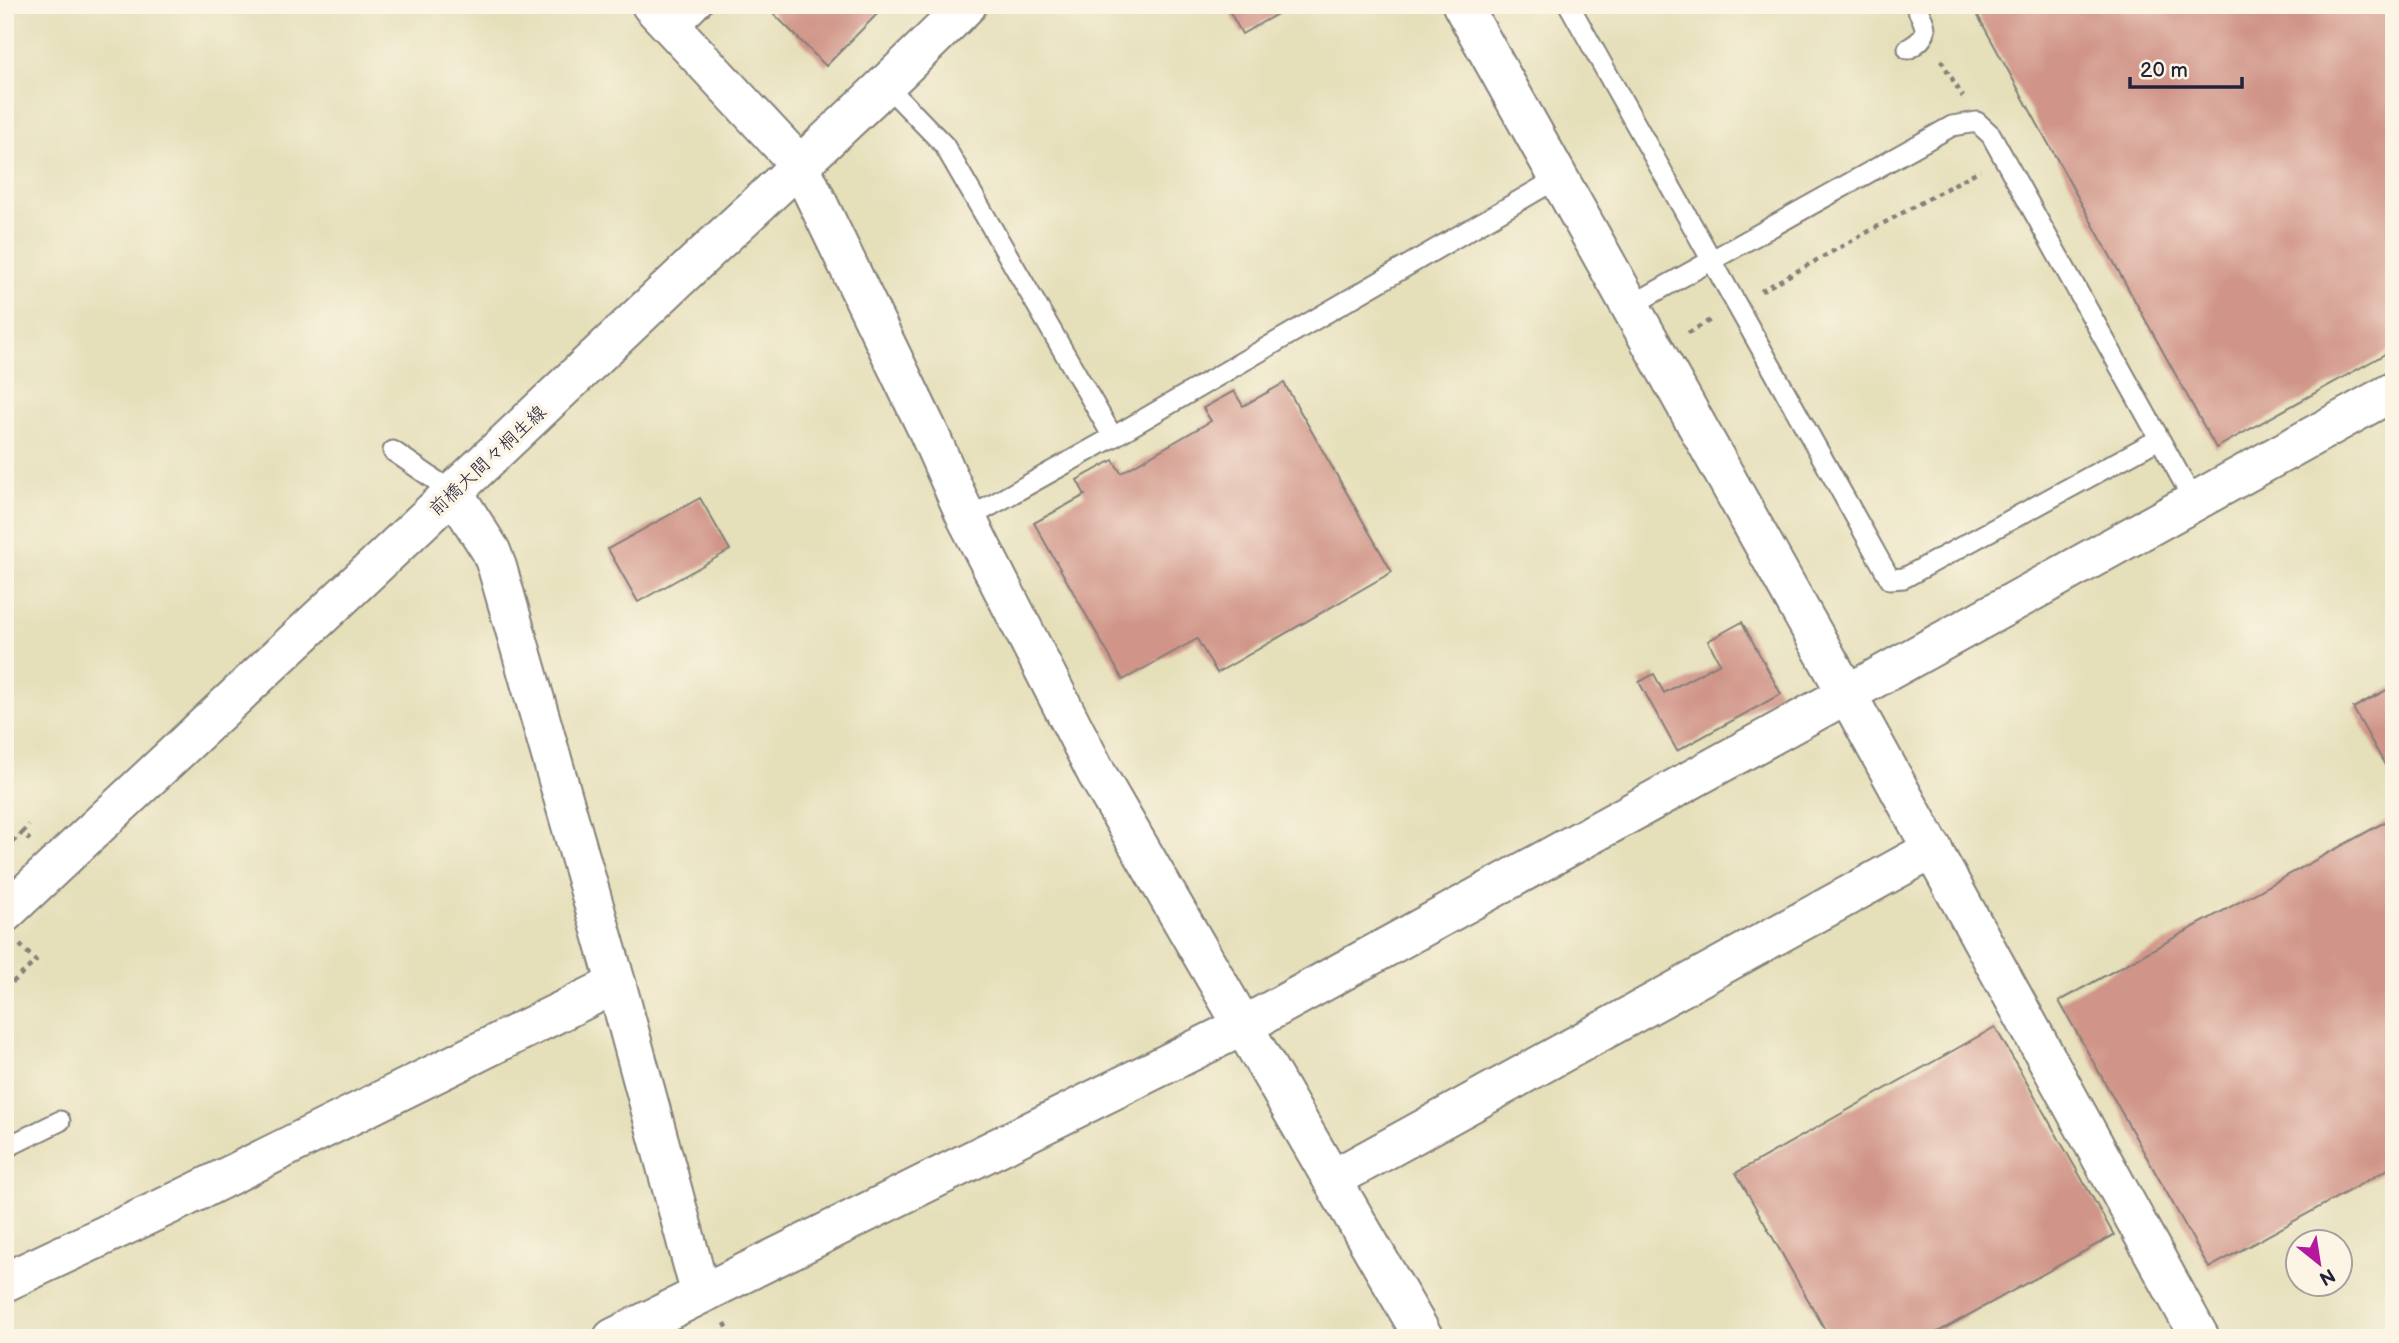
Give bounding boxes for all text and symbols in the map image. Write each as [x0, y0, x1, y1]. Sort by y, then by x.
scale bar [2130, 46, 2242, 90]
text: 20 m [2140, 58, 2188, 83]
street label: 前橋大間々桐生線 [425, 401, 551, 521]
north arrow [2284, 1228, 2354, 1298]
text: N [2315, 1263, 2339, 1290]

